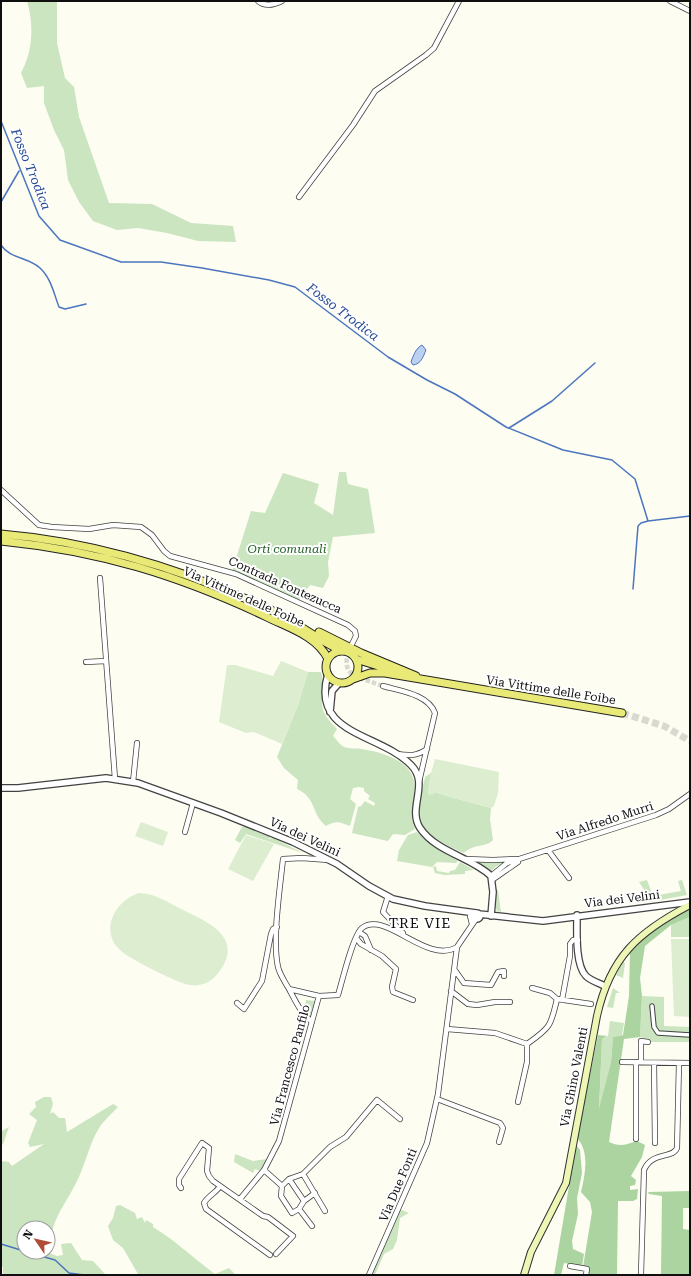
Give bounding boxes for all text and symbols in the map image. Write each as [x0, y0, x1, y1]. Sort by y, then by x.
water label: Fosso Trodica [7, 125, 54, 212]
water label: Fosso Trodica [303, 279, 382, 344]
park label: Orti comunali [248, 542, 327, 556]
street label: Contrada Fontezucca [226, 554, 344, 616]
street label: Via Vittime delle Foibe [181, 564, 307, 630]
street label: Via Vittime delle Foibe [485, 673, 617, 707]
street label: Via Alfredo Murri [555, 799, 655, 843]
street label: Via dei Velini [268, 815, 343, 860]
street label: Via dei Velini [583, 887, 661, 911]
district label: TRE VIE [389, 915, 451, 931]
street label: Via Francesco Panfilo [267, 1003, 313, 1127]
street label: Via Ghino Valenti [557, 1026, 591, 1128]
street label: Via Due Fonti [376, 1146, 420, 1224]
north arrow [16, 1220, 56, 1260]
text: N [20, 1227, 36, 1242]

